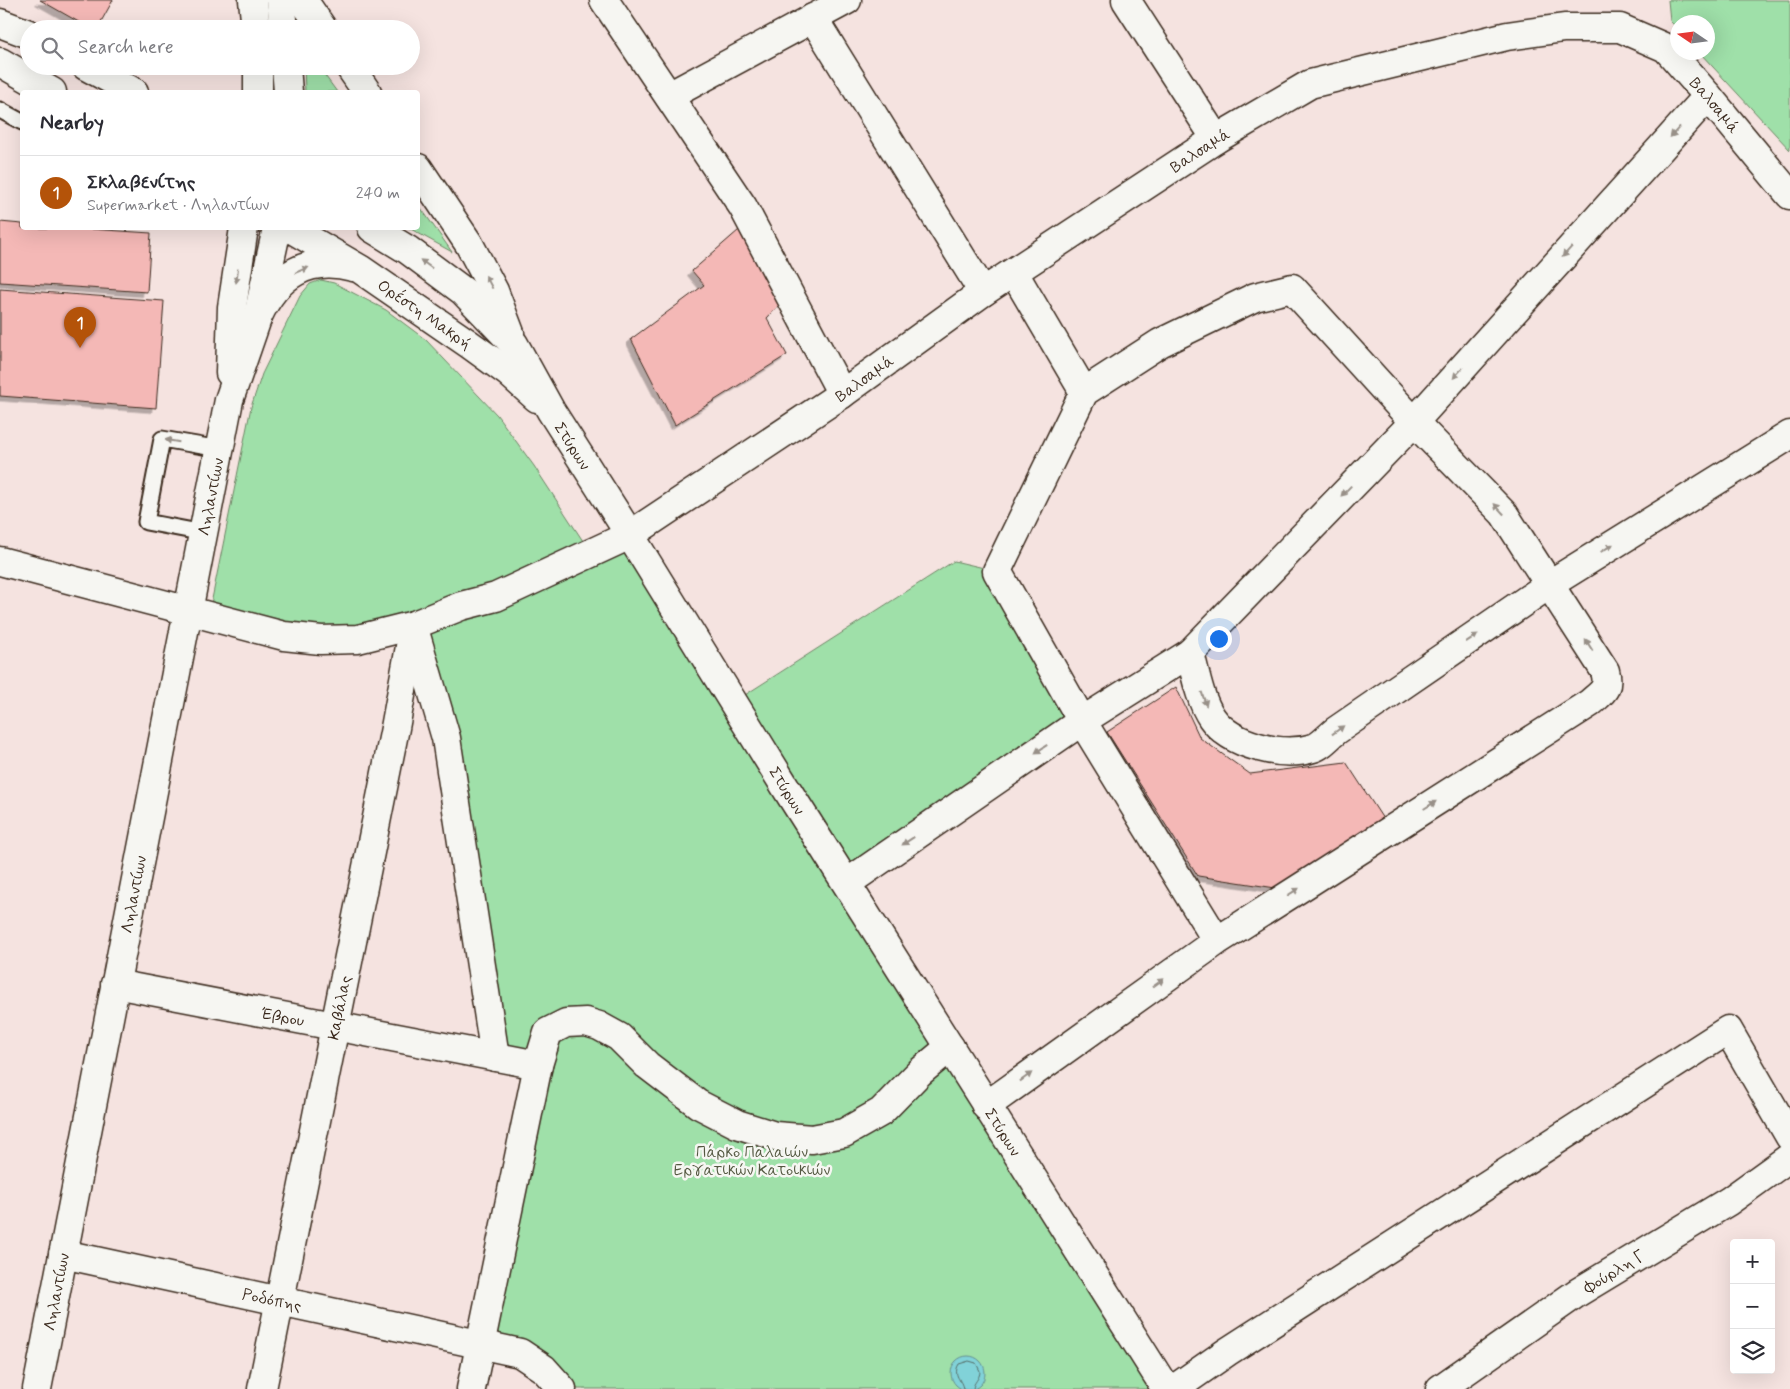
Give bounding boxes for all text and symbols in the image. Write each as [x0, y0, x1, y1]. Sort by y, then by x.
north arrow [1670, 15, 1715, 60]
search box [20, 20, 420, 75]
icon: search [38, 34, 66, 62]
text: Search here [78, 35, 174, 60]
street label: Βαλσαμά [1684, 73, 1744, 138]
text: Nearby [40, 109, 104, 137]
street label: Βαλσαμά [1167, 124, 1234, 178]
one-way arrow [1670, 125, 1681, 138]
text: Σκλαβενίτης [87, 170, 195, 195]
text: 1 [52, 183, 60, 204]
text: 240 m [356, 183, 400, 204]
text: Supermarket · Ληλαντίων [87, 195, 269, 216]
one-way arrow [1561, 246, 1572, 259]
one-way arrow [419, 259, 433, 269]
one-way arrow [295, 265, 310, 273]
one-way arrow [232, 268, 240, 284]
street label: Ορέστη Μακρή [373, 275, 475, 355]
one-way arrow [485, 275, 493, 289]
pin: 1 [64, 307, 96, 348]
street label: Βαλσαμά [832, 351, 898, 408]
one-way arrow [1452, 366, 1463, 379]
street label: Στύρων [549, 419, 595, 474]
one-way arrow [164, 436, 180, 444]
street label: Ληλαντίων [194, 456, 230, 538]
one-way arrow [1340, 485, 1352, 497]
one-way arrow [1493, 504, 1505, 516]
one-way arrow [1601, 544, 1614, 553]
your location [1206, 626, 1232, 652]
one-way arrow [1465, 633, 1478, 643]
one-way arrow [1584, 638, 1593, 651]
one-way arrow [1200, 692, 1208, 707]
one-way arrow [1331, 725, 1345, 735]
one-way arrow [1035, 744, 1048, 754]
street label: Στύρων [763, 763, 809, 819]
one-way arrow [1424, 800, 1437, 810]
one-way arrow [901, 836, 914, 846]
street label: Ληλαντίων [117, 854, 152, 935]
one-way arrow [1287, 888, 1300, 897]
street label: Καβάλας [323, 974, 357, 1042]
one-way arrow [1151, 978, 1165, 988]
street label: Έβρου [259, 1003, 306, 1032]
one-way arrow [1019, 1072, 1033, 1082]
street label: Στύρων [979, 1105, 1025, 1161]
park label: Πάρκο Παλαιών Εργατικών Κατοικιών [674, 1142, 830, 1181]
map controls [1730, 1239, 1775, 1374]
button: + [1730, 1239, 1775, 1284]
street label: Φούρλη Γ [1579, 1246, 1649, 1299]
street label: Ληλαντίων [40, 1251, 75, 1333]
street label: Ροδόπης [240, 1284, 303, 1317]
button: − [1730, 1284, 1775, 1329]
button: layers [1730, 1329, 1775, 1374]

